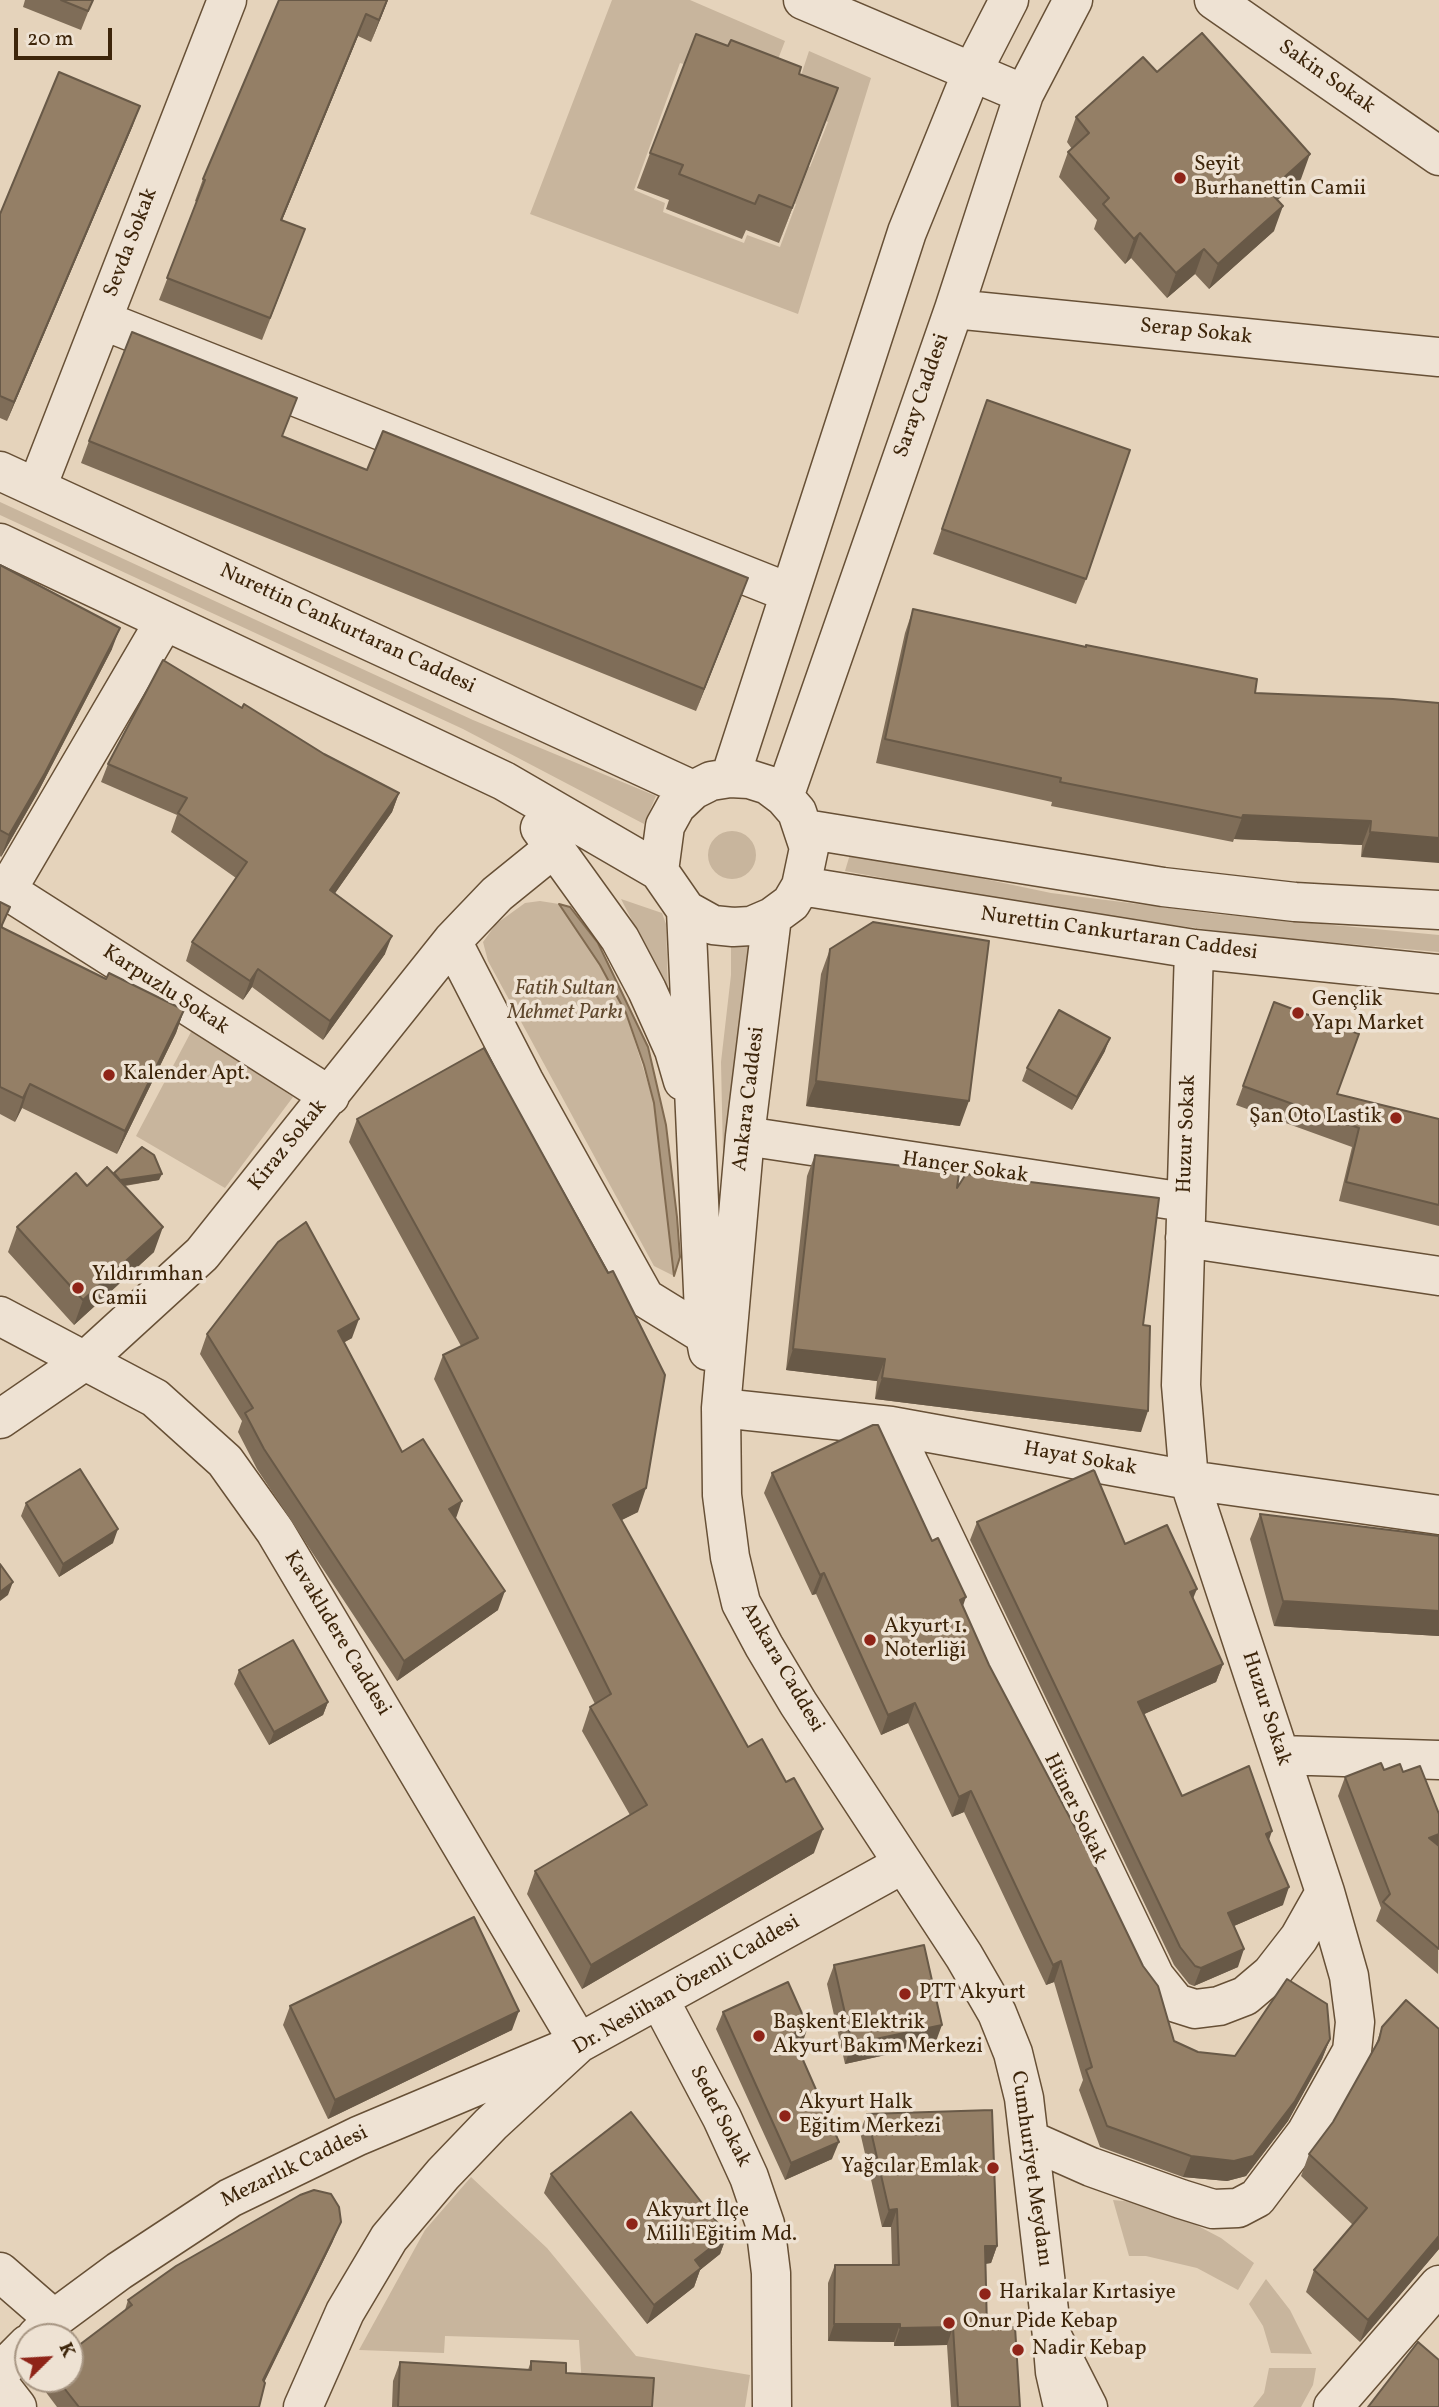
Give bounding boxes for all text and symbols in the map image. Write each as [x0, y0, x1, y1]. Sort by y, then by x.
scale bar [18, 14, 116, 58]
text: 20 m [27, 25, 73, 54]
street label: Sakin Sokak [1273, 35, 1379, 121]
place label: Seyit Burhanettin Camii [1194, 153, 1366, 203]
marker: Seyit Burhanettin Camii [1172, 170, 1188, 186]
street label: Sevda Sokak [100, 185, 164, 301]
street label: Serap Sokak [1139, 315, 1253, 351]
street label: Saray Caddesi [890, 331, 956, 461]
street label: Nurettin Cankurtaran Caddesi [215, 560, 479, 700]
street label: Nurettin Cankurtaran Caddesi [979, 903, 1259, 967]
street label: Karpuzlu Sokak [97, 941, 233, 1041]
park label: Fatih Sultan Mehmet Parkı [507, 977, 623, 1027]
place label: Gençlik Yapı Market [1312, 988, 1424, 1038]
marker: Gençlik Yapı Market [1290, 1005, 1306, 1021]
street label: Ankara Caddesi [729, 1025, 771, 1173]
place label: Kalender Apt. [123, 1062, 250, 1088]
marker: Kalender Apt. [101, 1067, 117, 1083]
street label: Huzur Sokak [1173, 1074, 1203, 1194]
street label: Kiraz Sokak [244, 1095, 334, 1197]
place label: Şan Oto Lastik [1249, 1105, 1382, 1131]
marker: Şan Oto Lastik [1388, 1110, 1404, 1126]
street label: Hançer Sokak [900, 1148, 1030, 1190]
place label: Yıldırımhan Camii [92, 1263, 204, 1313]
marker: Yıldırımhan Camii [70, 1280, 86, 1296]
street label: Hayat Sokak [1021, 1438, 1139, 1482]
street label: Kavaklıdere Caddesi [277, 1547, 395, 1721]
street label: Ankara Caddesi [734, 1599, 828, 1737]
place label: Akyurt 1. Noterliği [884, 1615, 967, 1665]
marker: Akyurt 1. Noterliği [862, 1632, 878, 1648]
street label: Huzur Sokak [1235, 1649, 1295, 1769]
street label: Hüner Sokak [1037, 1750, 1111, 1868]
street label: Dr. Neslihan Özenli Caddesi [569, 1911, 805, 2061]
place label: PTT Akyurt [919, 1981, 1026, 2007]
marker: PTT Akyurt [897, 1986, 913, 2002]
place label: Başkent Elektrik Akyurt Bakım Merkezi [773, 2011, 983, 2061]
marker: Başkent Elektrik Akyurt Bakım Merkezi [751, 2028, 767, 2044]
street label: Sedef Sokak [683, 2062, 755, 2172]
street label: Cumhuriyet Meydanı [1004, 2069, 1056, 2269]
place label: Akyurt Halk Eğitim Merkezi [799, 2091, 941, 2141]
marker: Akyurt Halk Eğitim Merkezi [777, 2108, 793, 2124]
street label: Mezarlık Caddesi [217, 2122, 373, 2214]
place label: Yağcılar Emlak [841, 2155, 979, 2181]
marker: Yağcılar Emlak [985, 2160, 1001, 2176]
place label: Akyurt İlçe Milli Eğitim Md. [646, 2199, 797, 2249]
marker: Akyurt İlçe Milli Eğitim Md. [624, 2216, 640, 2232]
place label: Harikalar Kırtasiye [999, 2281, 1176, 2307]
marker: Harikalar Kırtasiye [977, 2286, 993, 2302]
place label: Onur Pide Kebap [963, 2310, 1118, 2336]
marker: Onur Pide Kebap [941, 2315, 957, 2331]
north arrow [14, 2323, 84, 2393]
place label: Nadir Kebap [1032, 2337, 1147, 2363]
text: K [52, 2339, 81, 2362]
marker: Nadir Kebap [1010, 2342, 1026, 2358]

